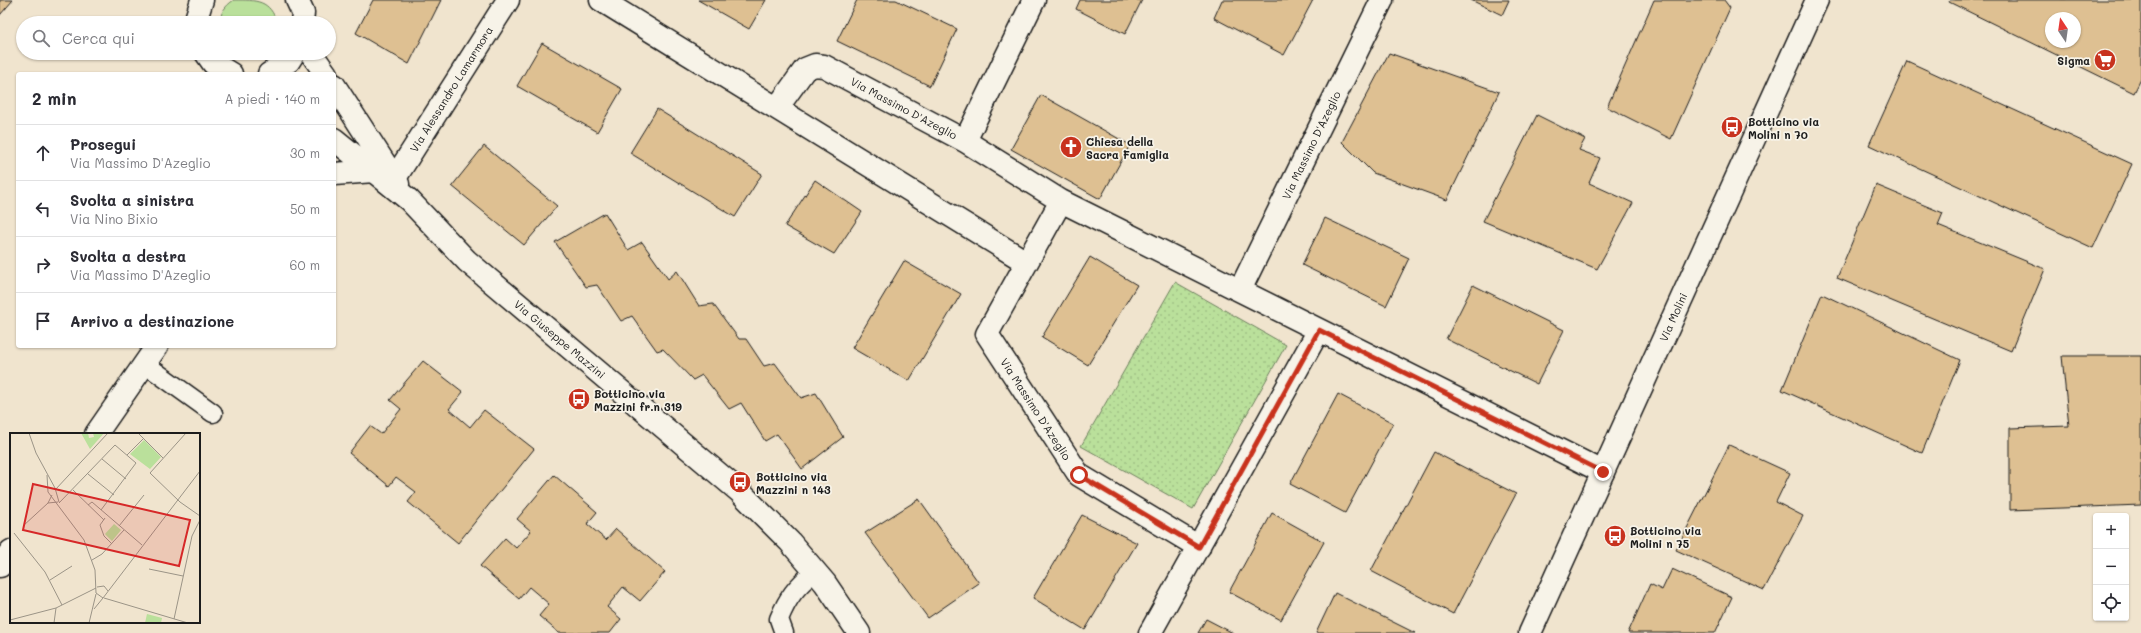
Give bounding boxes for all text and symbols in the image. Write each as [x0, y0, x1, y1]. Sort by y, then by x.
north arrow [2045, 12, 2081, 48]
search box [16, 16, 336, 60]
street label: Via Alessandro Lamarmora [406, 23, 496, 155]
icon: search [30, 27, 52, 49]
text: Cerca qui [62, 28, 135, 48]
supermarket icon: Sigma [2092, 47, 2118, 73]
place label: Sigma [2057, 53, 2090, 68]
street label: Via Massimo D'Azeglio [848, 73, 960, 143]
text: 2 min [32, 87, 77, 109]
street label: Via Massimo D'Azeglio [1278, 88, 1344, 202]
text: A piedi · 140 m [225, 90, 320, 107]
bus stop icon: Botticino via Molini n 70 [1719, 114, 1745, 140]
place label: Botticino via Molini n 70 [1748, 114, 1820, 142]
text: Prosegui [70, 134, 136, 154]
church icon: Chiesa della Sacra Famiglia [1058, 134, 1084, 160]
place label: Chiesa della Sacra Famiglia [1086, 134, 1169, 162]
icon: ahead [32, 142, 54, 164]
text: 30 m [290, 144, 320, 161]
text: Via Massimo D'Azeglio [70, 154, 210, 171]
text: Svolta a sinistra [70, 190, 194, 210]
icon: left [32, 198, 54, 220]
text: 50 m [290, 200, 320, 217]
text: Via Nino Bixio [70, 210, 158, 227]
text: Svolta a destra [70, 246, 186, 266]
icon: right [32, 254, 54, 276]
text: 60 m [290, 256, 320, 273]
text: Via Massimo D'Azeglio [70, 266, 210, 283]
street label: Via Molini [1656, 290, 1690, 344]
street label: Via Giuseppe Mazzini [511, 296, 609, 382]
icon: arrive [32, 310, 54, 332]
text: Arrivo a destinazione [70, 311, 234, 331]
street label: Via Massimo D'Azeglio [997, 355, 1075, 463]
bus stop icon: Botticino via Mazzini fr.n 319 [566, 386, 592, 412]
place label: Botticino via Mazzini fr.n 319 [594, 386, 682, 414]
inset map [10, 433, 200, 623]
route end [1594, 463, 1612, 481]
route start [1070, 466, 1088, 484]
bus stop icon: Botticino via Mazzini n 143 [727, 469, 753, 495]
place label: Botticino via Mazzini n 143 [756, 469, 831, 497]
map controls [2093, 513, 2129, 621]
button: + [2093, 513, 2129, 549]
bus stop icon: Botticino via Molini n 75 [1602, 523, 1628, 549]
place label: Botticino via Molini n 75 [1630, 523, 1702, 551]
button: − [2093, 549, 2129, 585]
button: locate [2093, 585, 2129, 621]

